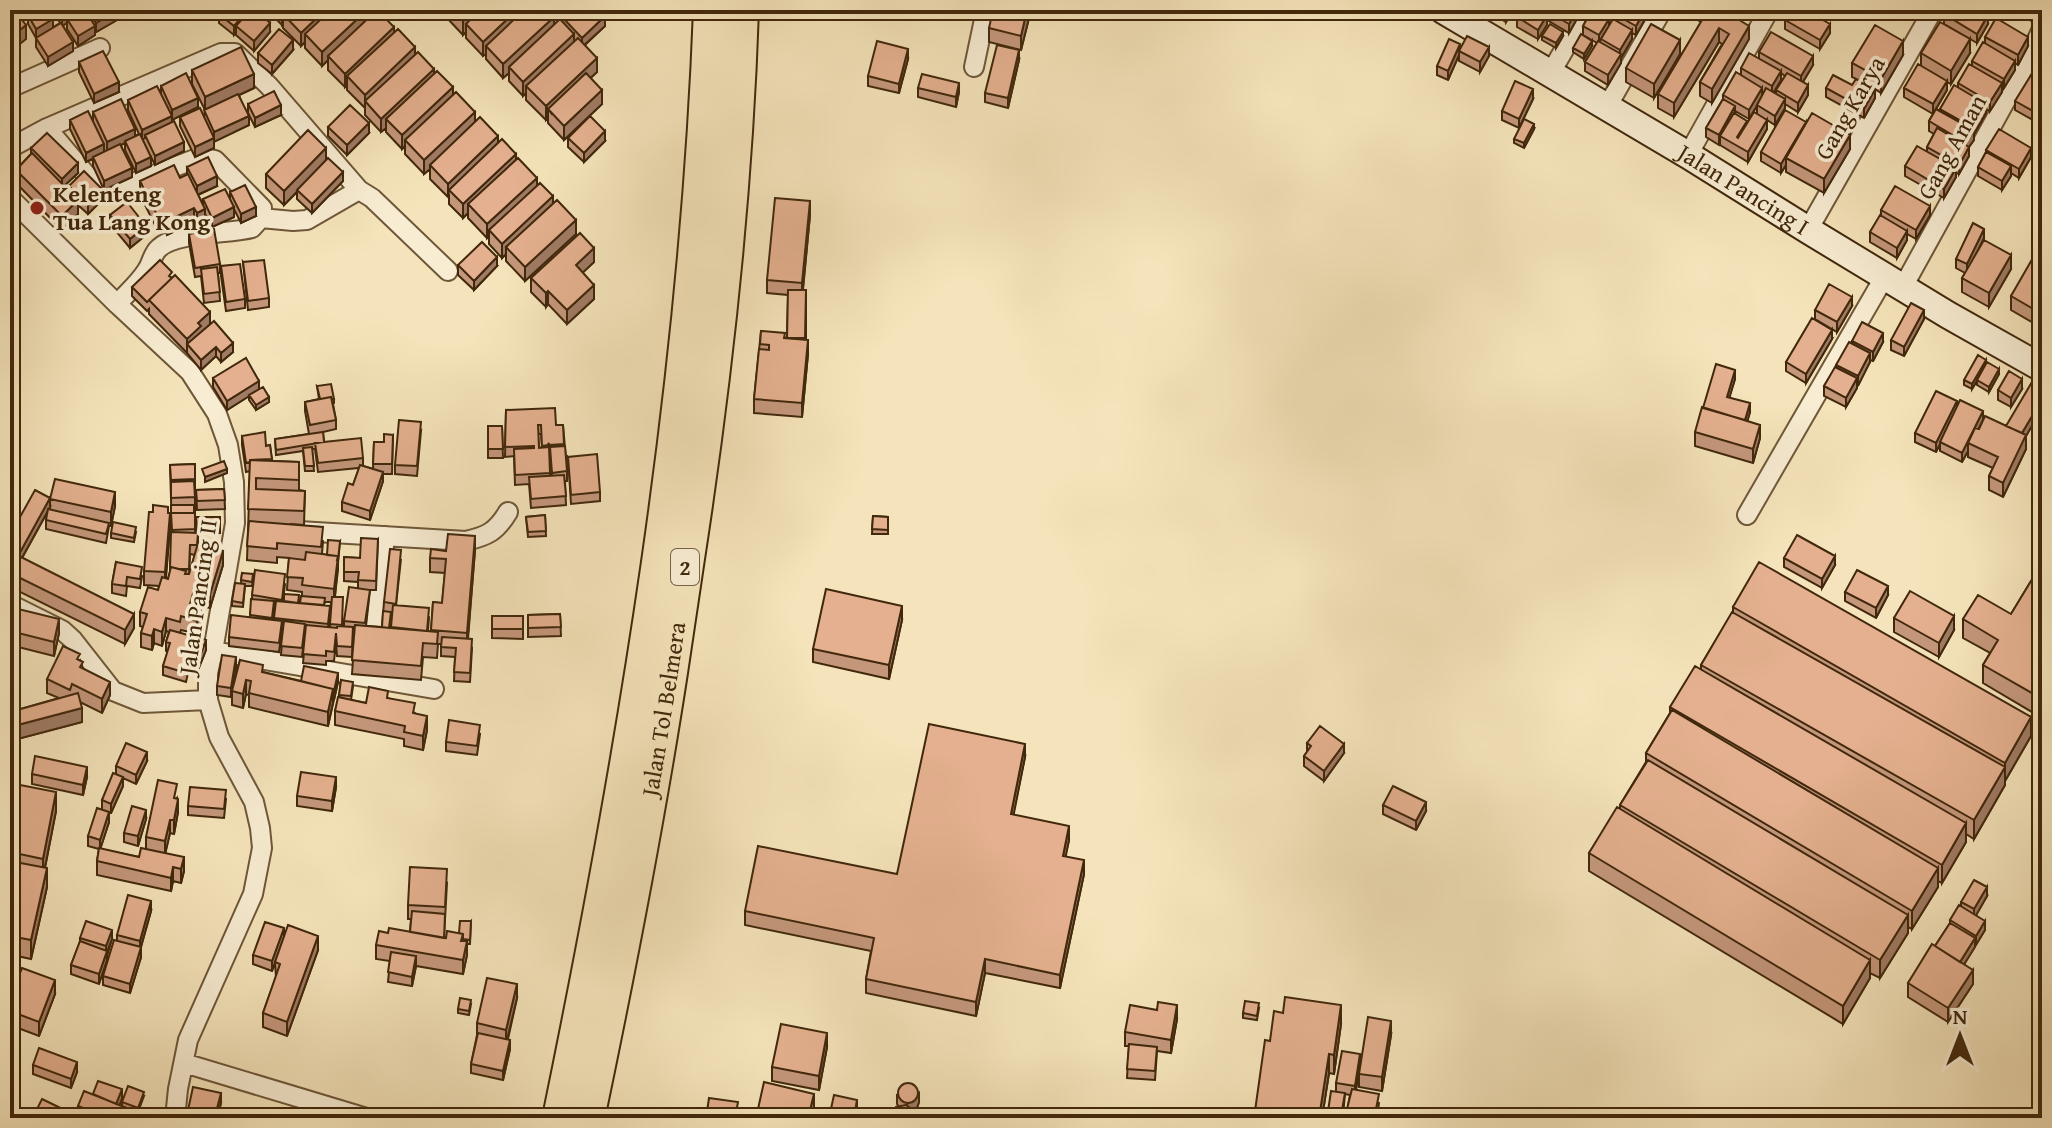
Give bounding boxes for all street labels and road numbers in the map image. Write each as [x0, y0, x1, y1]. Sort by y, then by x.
street label: Gang Karya [1806, 49, 1894, 166]
street label: Gang Aman [1908, 87, 1995, 206]
street label: Jalan Pancing I [1669, 133, 1816, 244]
street label: Jalan Pancing II [169, 517, 226, 680]
road number: 2 [671, 549, 699, 585]
street label: Jalan Tol Belmera [631, 619, 694, 802]

